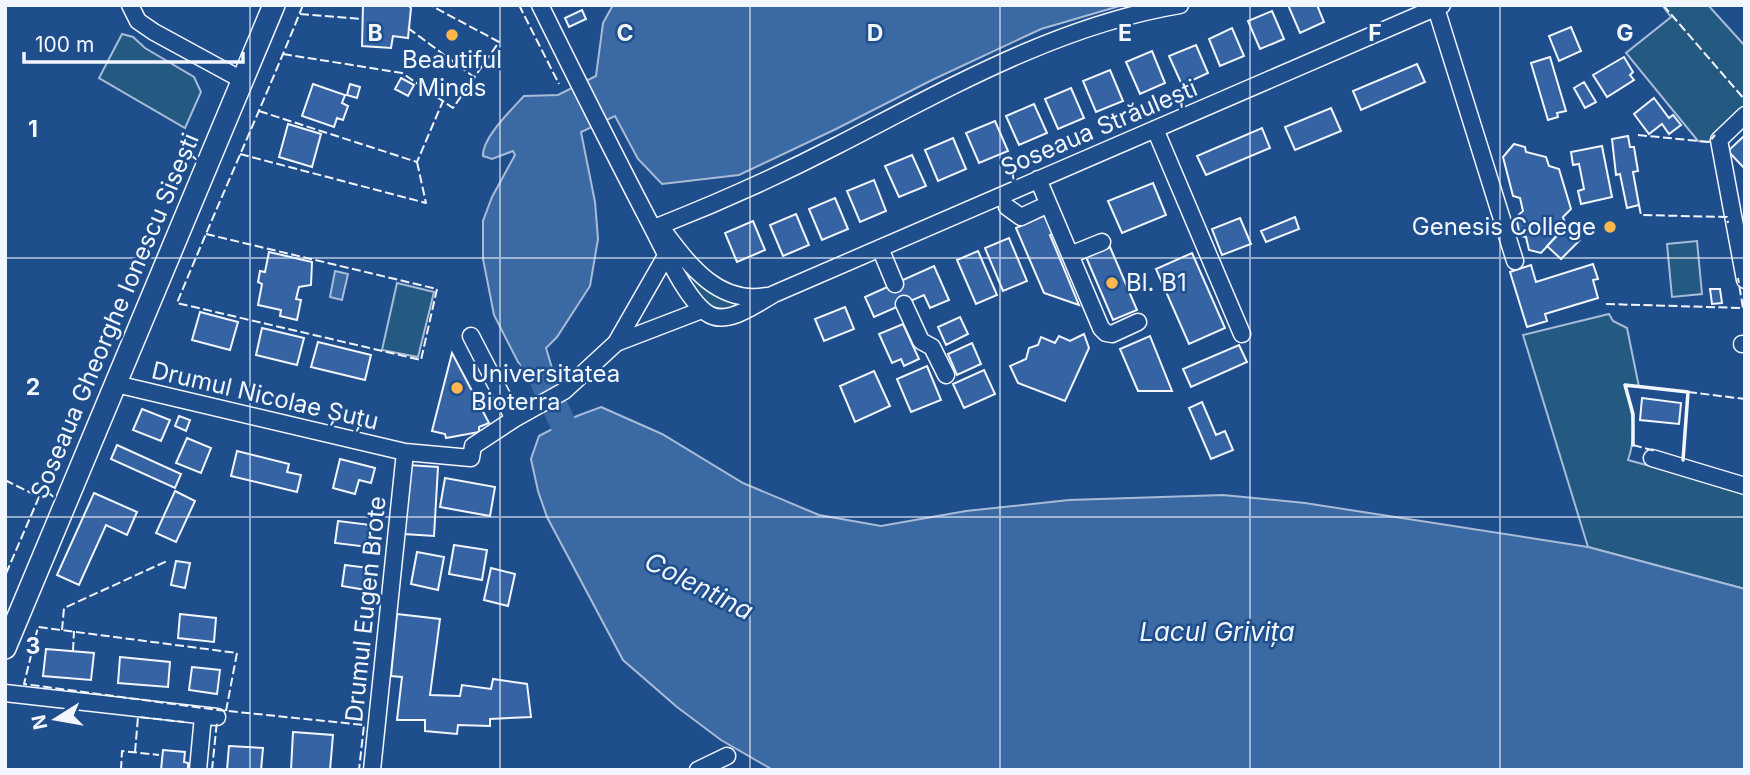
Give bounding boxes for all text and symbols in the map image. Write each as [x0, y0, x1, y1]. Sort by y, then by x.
text: B [367, 19, 383, 47]
text: C [616, 19, 634, 47]
text: D [867, 19, 883, 47]
text: E [1118, 19, 1132, 47]
text: F [1368, 19, 1382, 47]
text: G [1616, 19, 1634, 47]
scale bar [24, 21, 243, 65]
marker: Beautiful Minds [444, 27, 460, 43]
text: 100 m [35, 32, 94, 57]
place label: Beautiful Minds [402, 45, 502, 102]
street label: Șoseaua Străulești [996, 73, 1201, 182]
text: 1 [28, 115, 38, 143]
street label: Șoseaua Gheorghe Ionescu Sisești [24, 129, 205, 503]
place label: Genesis College [1412, 212, 1596, 241]
marker: Genesis College [1602, 219, 1618, 235]
place label: Bl. B1 [1126, 268, 1187, 297]
marker: Bl. B1 [1104, 275, 1120, 291]
street label: Drumul Nicolae Șuțu [149, 355, 381, 436]
place label: Universitatea Bioterra [471, 359, 620, 416]
text: 2 [26, 373, 40, 401]
marker: Universitatea Bioterra [449, 380, 465, 396]
street label: Drumul Eugen Brote [339, 495, 392, 723]
water label: Colentina [640, 545, 759, 626]
water label: Lacul Grivița [1139, 616, 1295, 648]
text: 3 [26, 632, 40, 660]
north arrow [21, 684, 91, 754]
text: N [27, 713, 52, 731]

